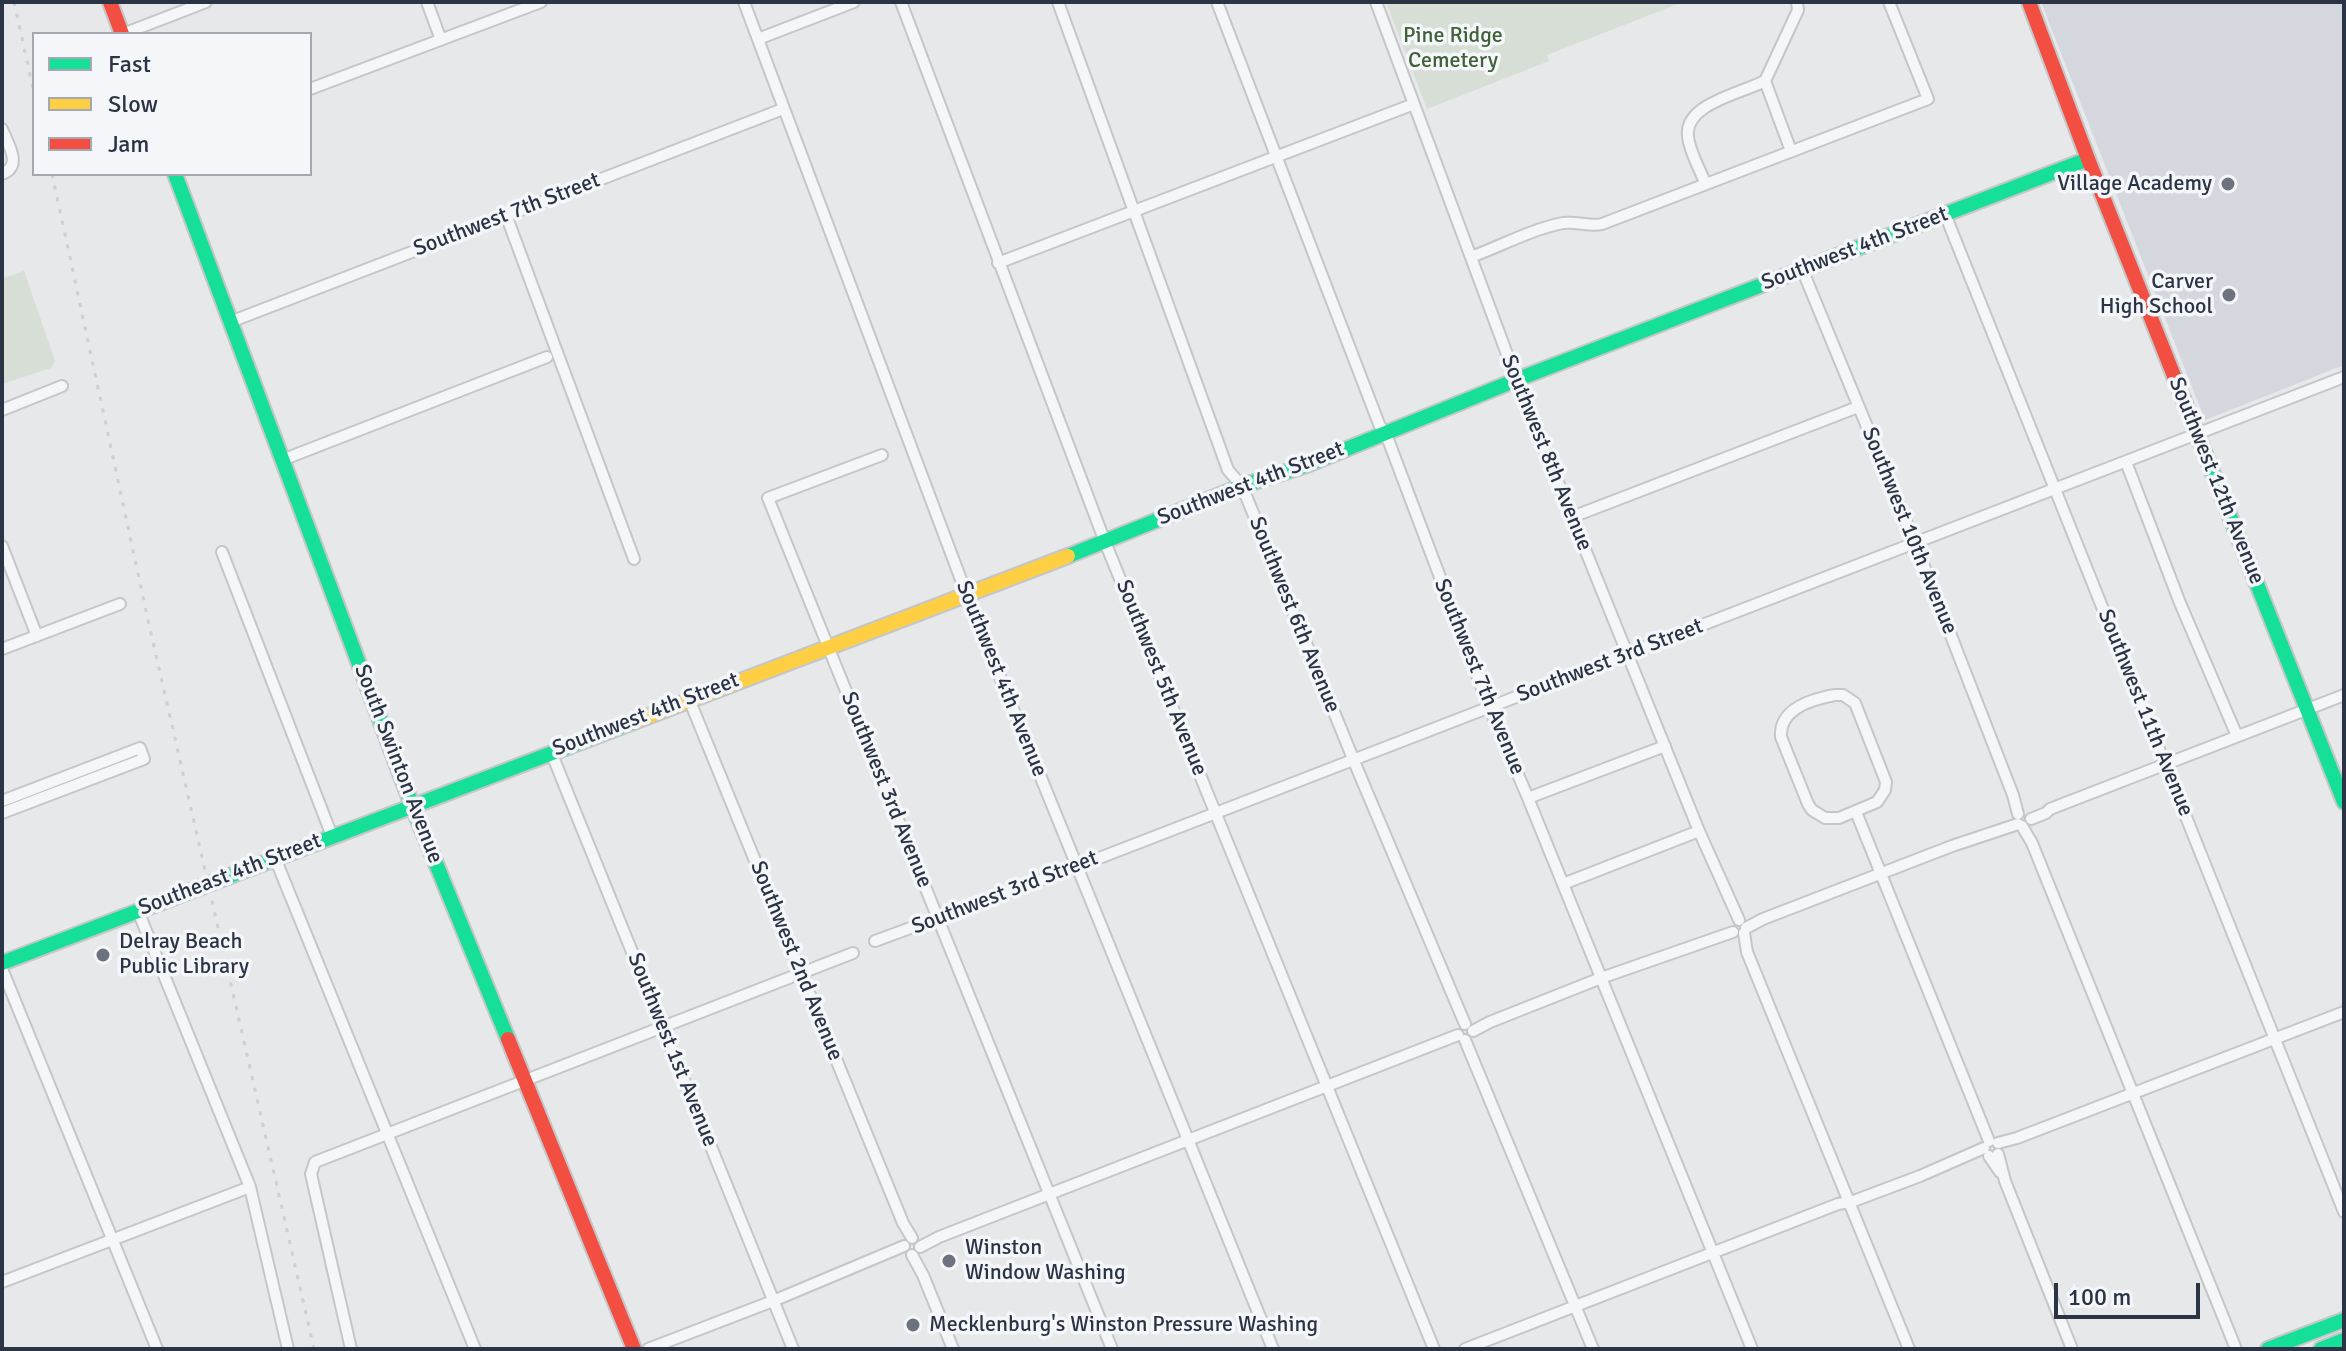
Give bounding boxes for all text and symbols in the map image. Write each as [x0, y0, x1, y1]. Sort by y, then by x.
park label: Pine Ridge Cemetery [1403, 23, 1503, 74]
legend [32, 32, 312, 176]
text: Fast [108, 49, 151, 79]
text: Slow [108, 89, 158, 119]
text: Jam [108, 129, 149, 159]
street label: Southwest 7th Street [410, 167, 604, 263]
place label: Village Academy [2057, 171, 2212, 197]
marker: Village Academy [2219, 175, 2237, 193]
street label: Southwest 4th Street [1758, 201, 1952, 297]
place label: Carver High School [2100, 269, 2213, 320]
marker: Carver High School [2220, 286, 2238, 304]
street label: Southwest 8th Avenue [1495, 351, 1597, 555]
street label: Southwest 12th Avenue [2162, 374, 2270, 588]
street label: Southwest 10th Avenue [1855, 424, 1963, 638]
street label: Southwest 4th Street [1154, 436, 1348, 532]
street label: Southwest 6th Avenue [1243, 513, 1345, 717]
street label: Southwest 7th Avenue [1428, 575, 1530, 779]
street label: Southwest 5th Avenue [1110, 576, 1212, 780]
street label: Southwest 4th Avenue [950, 577, 1052, 781]
street label: Southwest 11th Avenue [2091, 606, 2199, 820]
street label: Southwest 3rd Street [1513, 613, 1707, 709]
street label: South Swinton Avenue [348, 661, 448, 867]
street label: Southwest 4th Street [549, 667, 743, 763]
street label: Southwest 3rd Avenue [835, 688, 937, 892]
street label: Southeast 4th Street [135, 828, 325, 922]
street label: Southwest 3rd Street [908, 845, 1102, 941]
street label: Southwest 2nd Avenue [744, 857, 848, 1065]
place label: Delray Beach Public Library [119, 929, 249, 980]
marker: Delray Beach Public Library [94, 946, 112, 964]
street label: Southwest 1st Avenue [621, 949, 723, 1151]
place label: Winston Window Washing [965, 1235, 1126, 1286]
marker: Winston Window Washing [940, 1252, 958, 1270]
scale bar [2058, 1267, 2204, 1317]
text: 100 m [2068, 1282, 2131, 1312]
place label: Mecklenburg's Winston Pressure Washing [929, 1312, 1318, 1338]
marker: Mecklenburg's Winston Pressure Washing [904, 1316, 922, 1334]

